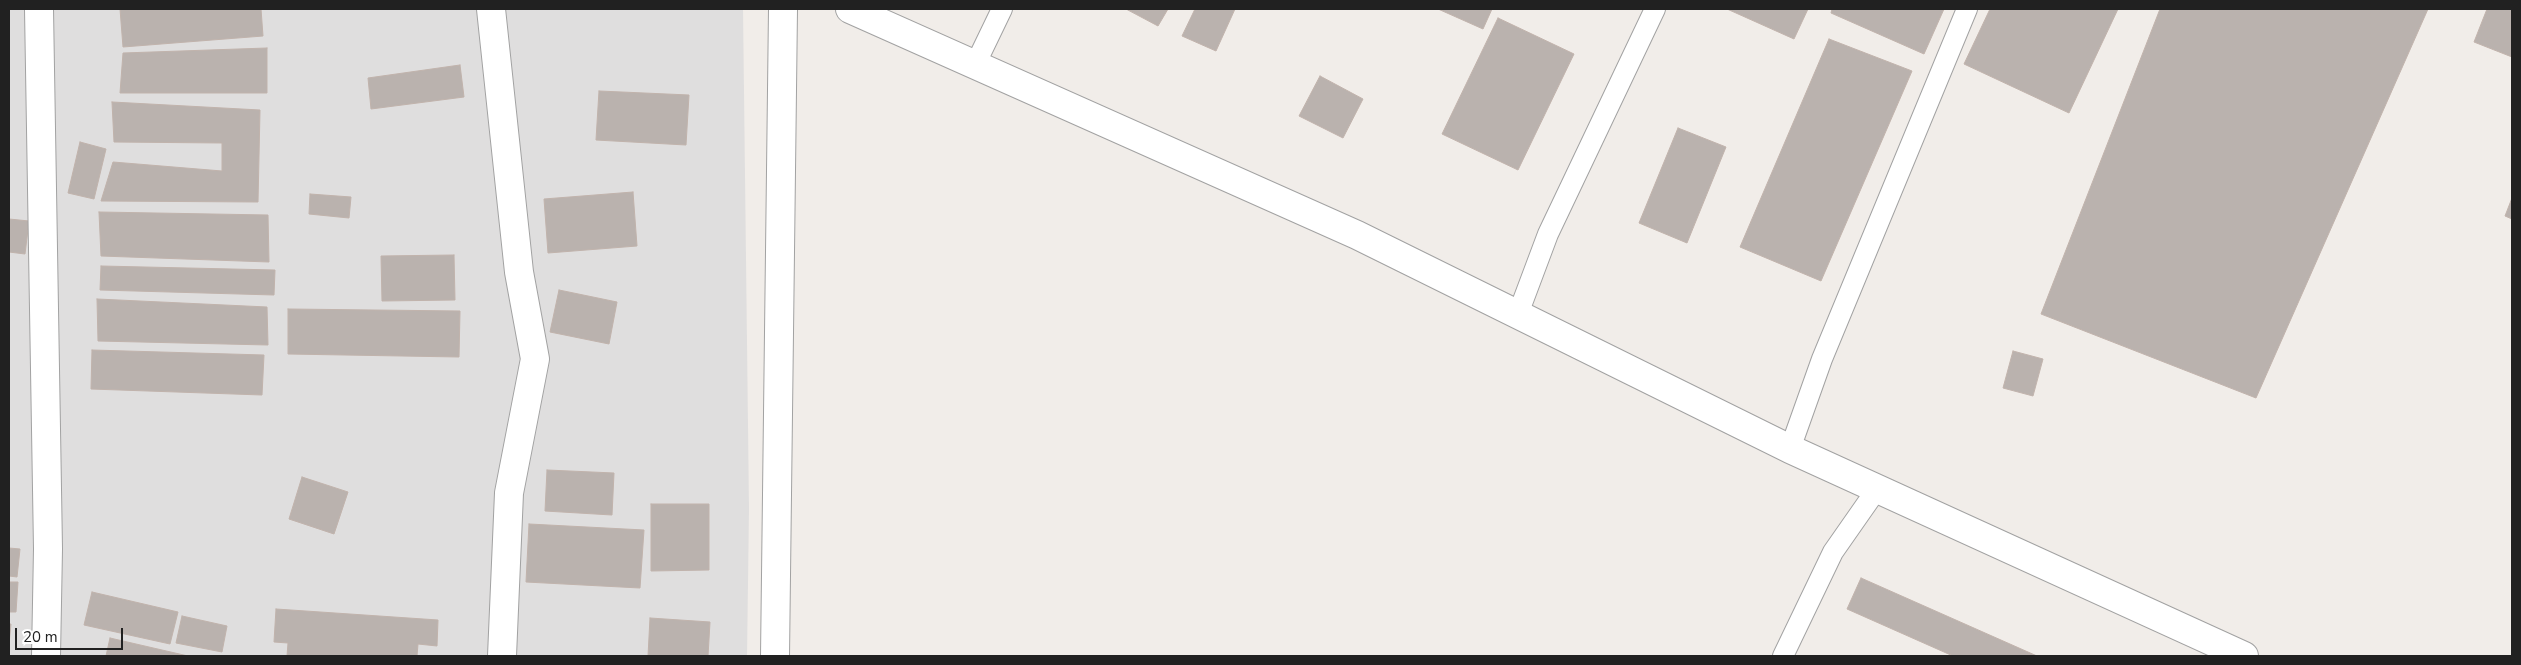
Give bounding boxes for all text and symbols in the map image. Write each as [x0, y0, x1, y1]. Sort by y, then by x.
scale bar [18, 618, 125, 650]
text: 20 m [23, 627, 58, 647]

